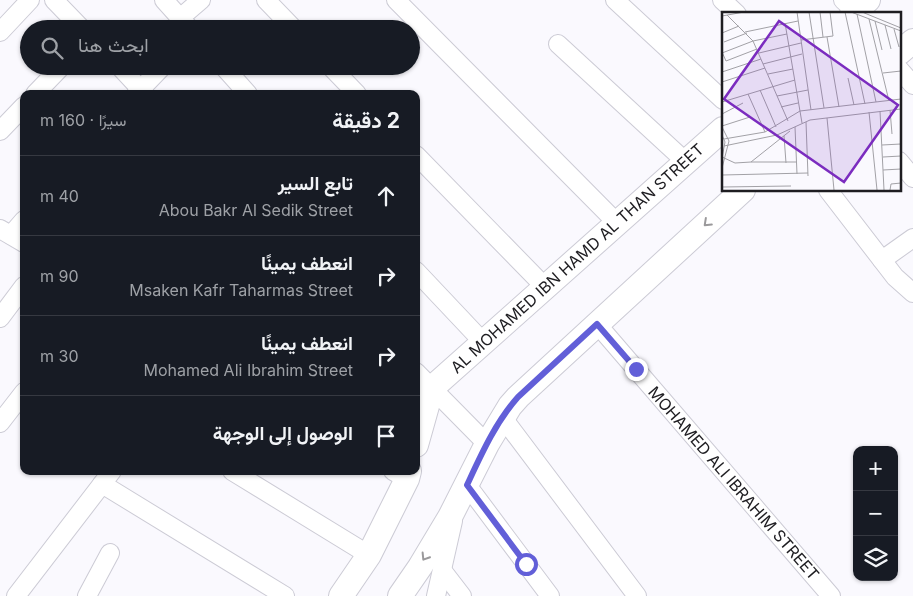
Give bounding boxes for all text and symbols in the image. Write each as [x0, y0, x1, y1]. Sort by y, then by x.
inset map [722, 12, 900, 191]
search box [20, 20, 420, 75]
icon: search [38, 34, 66, 62]
text: ابحث هنا [78, 34, 149, 57]
text: 2 دقيقة [332, 108, 400, 133]
text: سيرًا · 160 m [40, 110, 126, 130]
street label: AL MOHAMED IBN HAMD AL THAN STREET [446, 139, 708, 377]
text: تابع السير [278, 172, 353, 195]
icon: ahead [372, 182, 400, 210]
text: 40 m [40, 186, 79, 206]
text: Abou Bakr Al Sedik Street [159, 200, 353, 220]
one-way arrow [704, 217, 713, 226]
text: انعطف يمينًا [261, 252, 353, 275]
icon: right [372, 262, 400, 290]
text: 90 m [40, 266, 79, 286]
text: Msaken Kafr Taharmas Street [129, 280, 353, 300]
text: انعطف يمينًا [261, 332, 353, 355]
icon: right [372, 342, 400, 370]
text: 30 m [40, 346, 79, 366]
route end [625, 358, 648, 381]
text: Mohamed Ali Ibrahim Street [143, 360, 353, 380]
street label: MOHAMED ALI IBRAHIM STREET [644, 382, 824, 584]
text: الوصول إلى الوجهة [213, 422, 353, 445]
icon: arrive [372, 422, 400, 450]
map controls [853, 446, 898, 581]
button: + [853, 446, 898, 491]
button: − [853, 491, 898, 536]
button: layers [853, 536, 898, 581]
one-way arrow [422, 552, 432, 561]
route start [515, 553, 538, 576]

